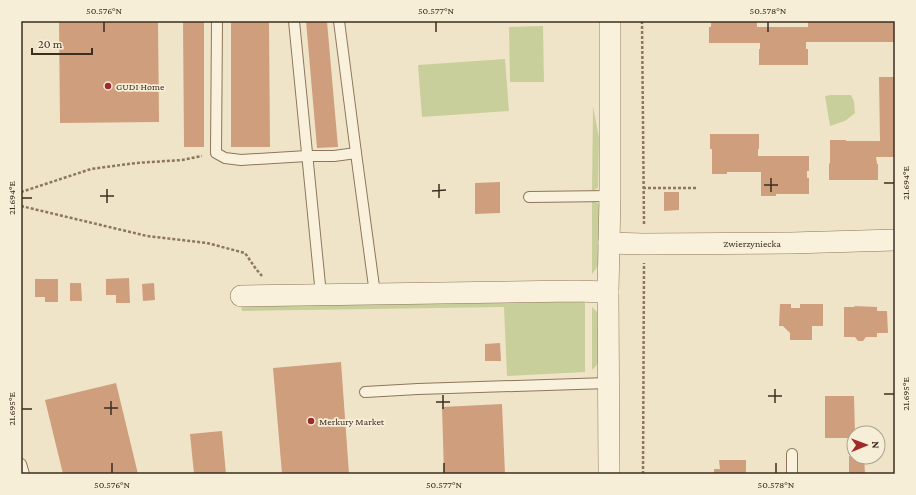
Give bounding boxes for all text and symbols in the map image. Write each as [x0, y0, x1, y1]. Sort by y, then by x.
text: 50.576°N [86, 5, 122, 16]
text: 50.577°N [418, 5, 454, 16]
text: 50.578°N [750, 5, 787, 16]
scale bar [32, 30, 92, 56]
text: 20 m [38, 37, 63, 51]
marker: GUDI Home [103, 81, 113, 91]
place label: GUDI Home [116, 81, 165, 92]
text: 21.694°E [900, 165, 911, 200]
text: 21.694°E [6, 180, 17, 215]
street label: Zwierzyniecka [723, 238, 781, 249]
text: 21.695°E [900, 377, 911, 411]
text: 21.695°E [6, 392, 17, 426]
marker: Merkury Market [306, 416, 316, 426]
place label: Merkury Market [319, 416, 385, 427]
north arrow [846, 425, 886, 465]
text: N [870, 441, 882, 449]
text: 50.576°N [94, 479, 130, 490]
text: 50.577°N [426, 479, 462, 490]
text: 50.578°N [758, 479, 795, 490]

